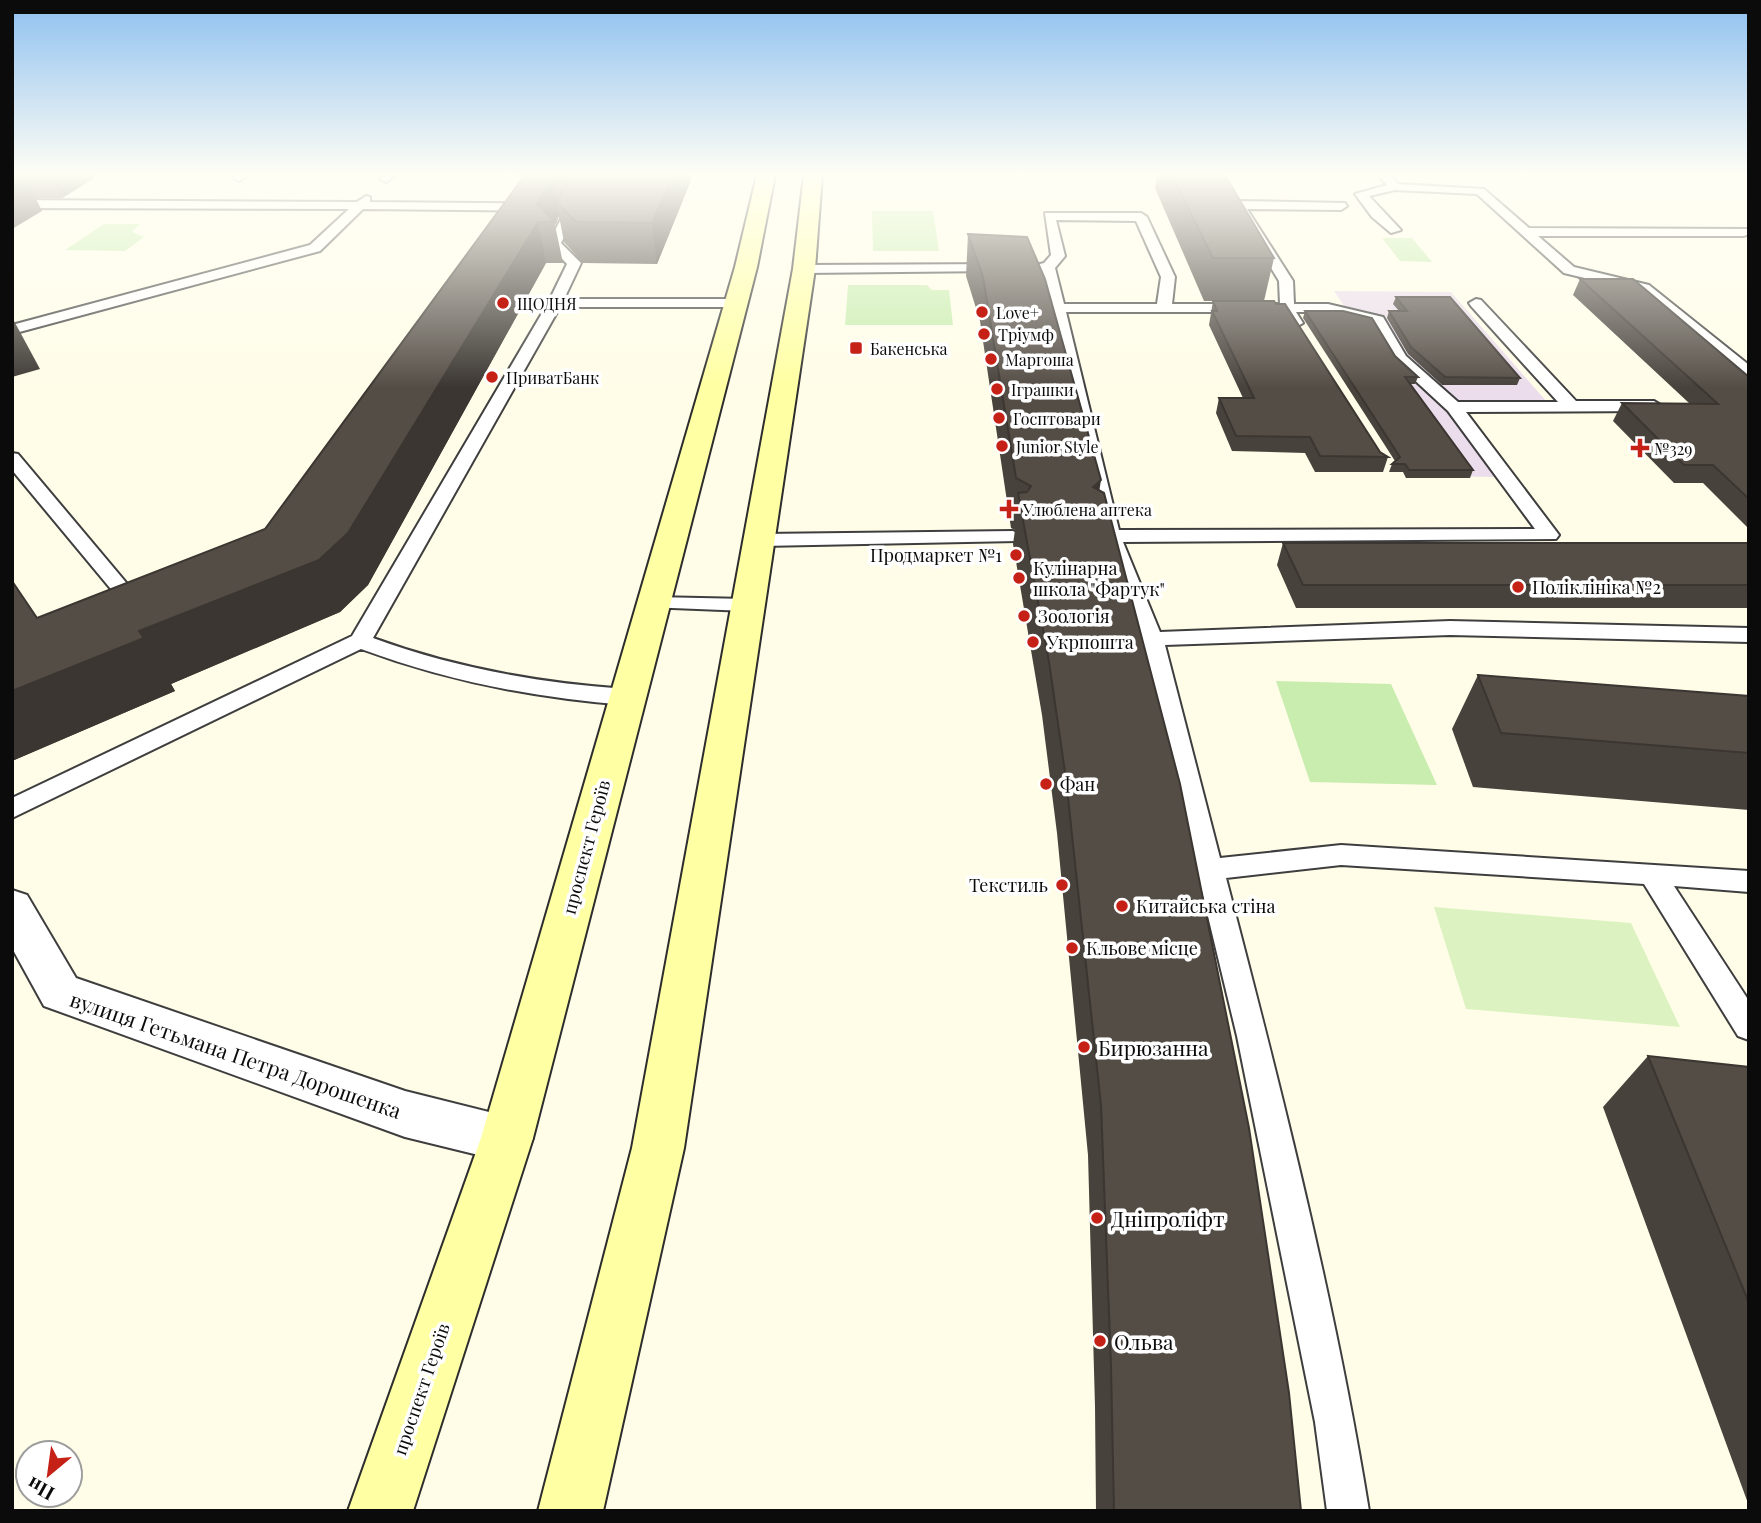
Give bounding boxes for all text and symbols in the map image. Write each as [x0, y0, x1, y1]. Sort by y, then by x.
place label: ЩОДНЯ [517, 293, 577, 314]
marker: ЩОДНЯ [495, 295, 511, 311]
place label: Love+ [996, 302, 1039, 323]
marker: Love+ [974, 304, 990, 320]
place label: Тріумф [998, 324, 1054, 345]
marker: Тріумф [976, 326, 992, 342]
place label: Бакенська [870, 338, 948, 359]
marker: Бакенська [848, 340, 864, 356]
place label: Маргоша [1005, 349, 1074, 370]
marker: Маргоша [983, 351, 999, 367]
place label: ПриватБанк [506, 367, 599, 388]
marker: ПриватБанк [484, 369, 500, 385]
place label: Іграшки [1011, 379, 1074, 400]
marker: Іграшки [989, 381, 1005, 397]
place label: Госптовари [1013, 408, 1101, 429]
marker: Госптовари [991, 410, 1007, 426]
place label: Junior Style [1015, 436, 1099, 457]
marker: Junior Style [994, 438, 1010, 454]
place label: №329 [1654, 438, 1692, 459]
marker: №329 [1632, 440, 1648, 456]
place label: Улюблена аптека [1022, 499, 1152, 520]
marker: Улюблена аптека [1001, 501, 1017, 517]
place label: Продмаркет №1 [870, 543, 1002, 567]
marker: Продмаркет №1 [1008, 547, 1024, 563]
place label: Кулінарна школа "Фартук" [1033, 556, 1165, 601]
marker: Кулінарна школа "Фартук" [1011, 570, 1027, 586]
place label: Поліклініка №2 [1532, 575, 1661, 599]
marker: Поліклініка №2 [1510, 579, 1526, 595]
place label: Зоологія [1038, 604, 1110, 628]
marker: Зоологія [1016, 608, 1032, 624]
place label: Укрпошта [1046, 630, 1134, 654]
marker: Укрпошта [1025, 634, 1041, 650]
place label: Фан [1060, 772, 1095, 796]
marker: Фан [1038, 776, 1054, 792]
street label: проспект Героїв [557, 777, 616, 917]
place label: Текстиль [969, 873, 1048, 897]
marker: Текстиль [1054, 877, 1070, 893]
place label: Китайська стіна [1136, 894, 1276, 918]
marker: Китайська стіна [1114, 898, 1130, 914]
place label: Кльове місце [1086, 936, 1198, 960]
marker: Кльове місце [1064, 940, 1080, 956]
street label: вулиця Гетьмана Петра Дорошенка [67, 984, 406, 1124]
place label: Бирюзанна [1098, 1033, 1209, 1061]
marker: Бирюзанна [1076, 1039, 1092, 1055]
place label: Дніпроліфт [1111, 1204, 1225, 1232]
marker: Дніпроліфт [1089, 1210, 1105, 1226]
street label: проспект Героїв [387, 1320, 455, 1458]
place label: Ольва [1114, 1327, 1174, 1355]
marker: Ольва [1092, 1333, 1108, 1349]
north arrow [14, 1439, 84, 1509]
text: Пн [22, 1472, 59, 1508]

